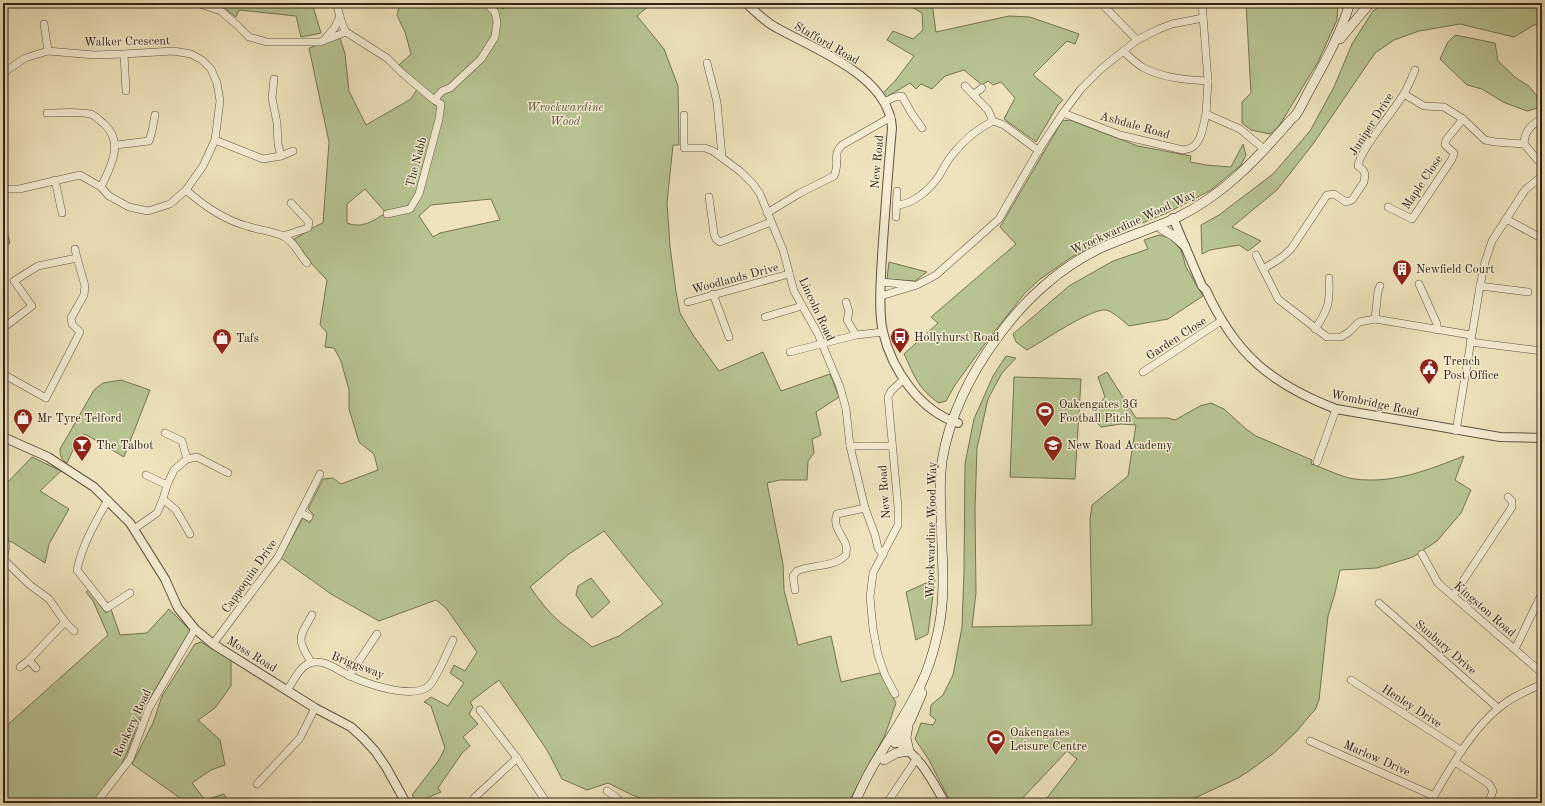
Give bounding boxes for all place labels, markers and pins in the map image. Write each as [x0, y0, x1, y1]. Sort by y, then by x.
building icon: Newfield Court [1391, 258, 1413, 286]
place label: Newfield Court [1416, 264, 1494, 276]
bus stop icon: Hollyhurst Road [889, 326, 911, 354]
shop icon: Tafs [211, 327, 233, 355]
place label: Hollyhurst Road [914, 332, 1000, 344]
place label: Tafs [236, 333, 259, 345]
place label: Trench Post Office [1443, 356, 1499, 382]
public building icon: Trench Post Office [1418, 357, 1440, 385]
place label: Oakengates 3G Football Pitch [1059, 399, 1138, 425]
sports icon: Oakengates 3G Football Pitch [1034, 400, 1056, 428]
shop icon: Mr Tyre Telford [12, 407, 34, 435]
place label: Mr Tyre Telford [37, 413, 122, 425]
bar icon: The Talbot [71, 434, 93, 462]
school or university icon: New Road Academy [1042, 434, 1064, 462]
place label: The Talbot [96, 440, 153, 452]
place label: New Road Academy [1067, 440, 1173, 452]
place label: Oakengates Leisure Centre [1010, 727, 1087, 753]
sports icon: Oakengates Leisure Centre [985, 728, 1007, 756]

